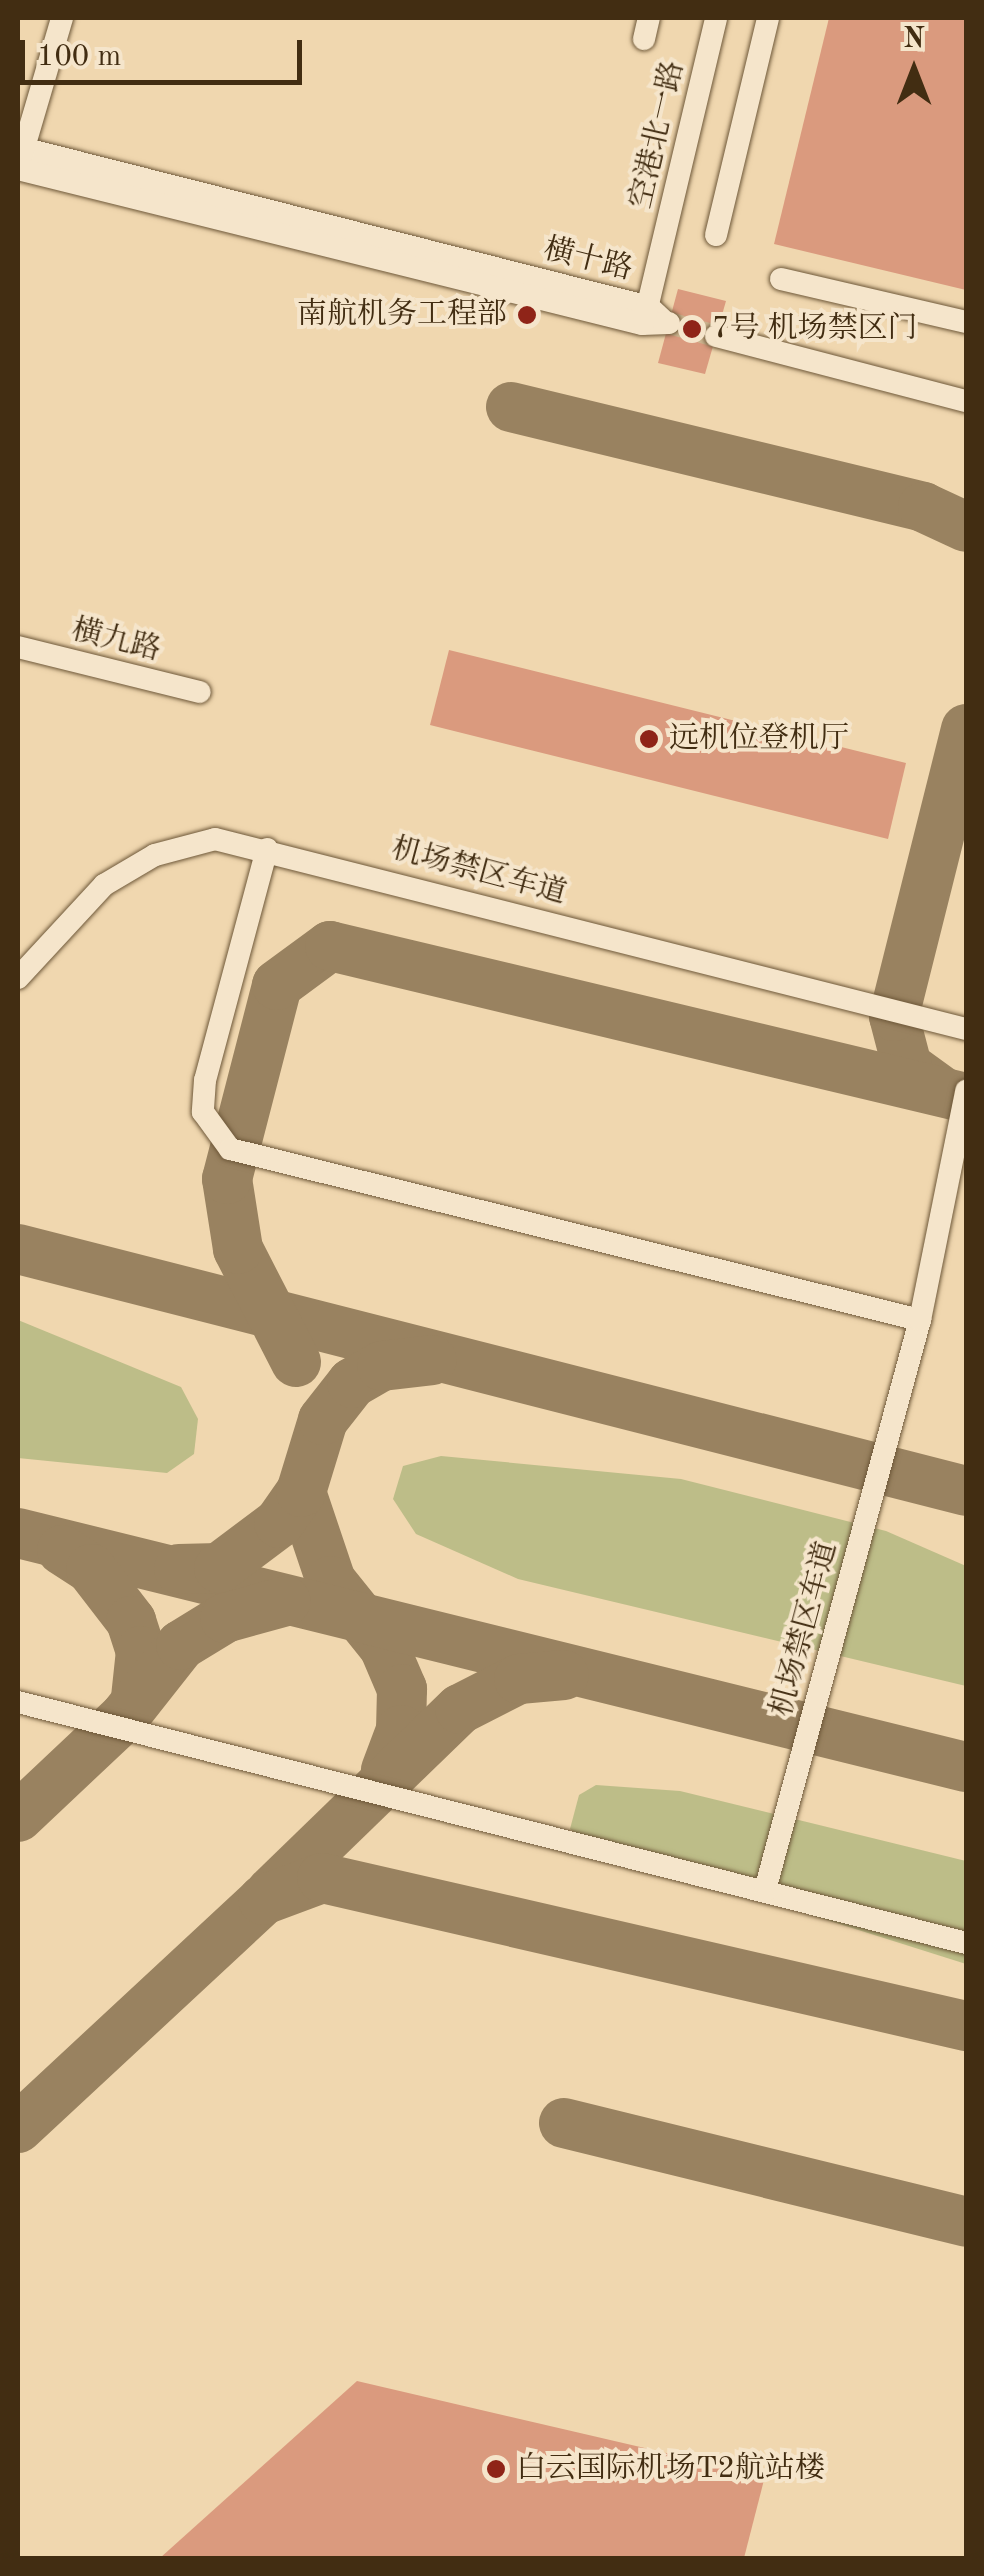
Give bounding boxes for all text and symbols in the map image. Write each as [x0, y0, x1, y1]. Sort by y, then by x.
scale bar [25, 20, 308, 82]
north arrow [864, 20, 964, 120]
text: N [903, 26, 925, 54]
text: 100 m [37, 42, 121, 72]
street label: 空港北一路 [624, 58, 692, 212]
street label: 横十路 [540, 232, 636, 288]
place label: 南航机务工程部 [297, 297, 507, 333]
marker: 南航机务工程部 [516, 304, 538, 326]
place label: 7号 机场禁区门 [712, 311, 918, 347]
marker: 7号 机场禁区门 [681, 318, 703, 340]
street label: 横九路 [68, 613, 164, 669]
place label: 远机位登机厅 [669, 721, 849, 757]
marker: 远机位登机厅 [638, 728, 660, 750]
street label: 机场禁区车道 [387, 831, 571, 913]
street label: 机场禁区车道 [764, 1537, 846, 1721]
place label: 白云国际机场T2航站楼 [516, 2451, 825, 2487]
marker: 白云国际机场T2航站楼 [485, 2458, 507, 2480]

